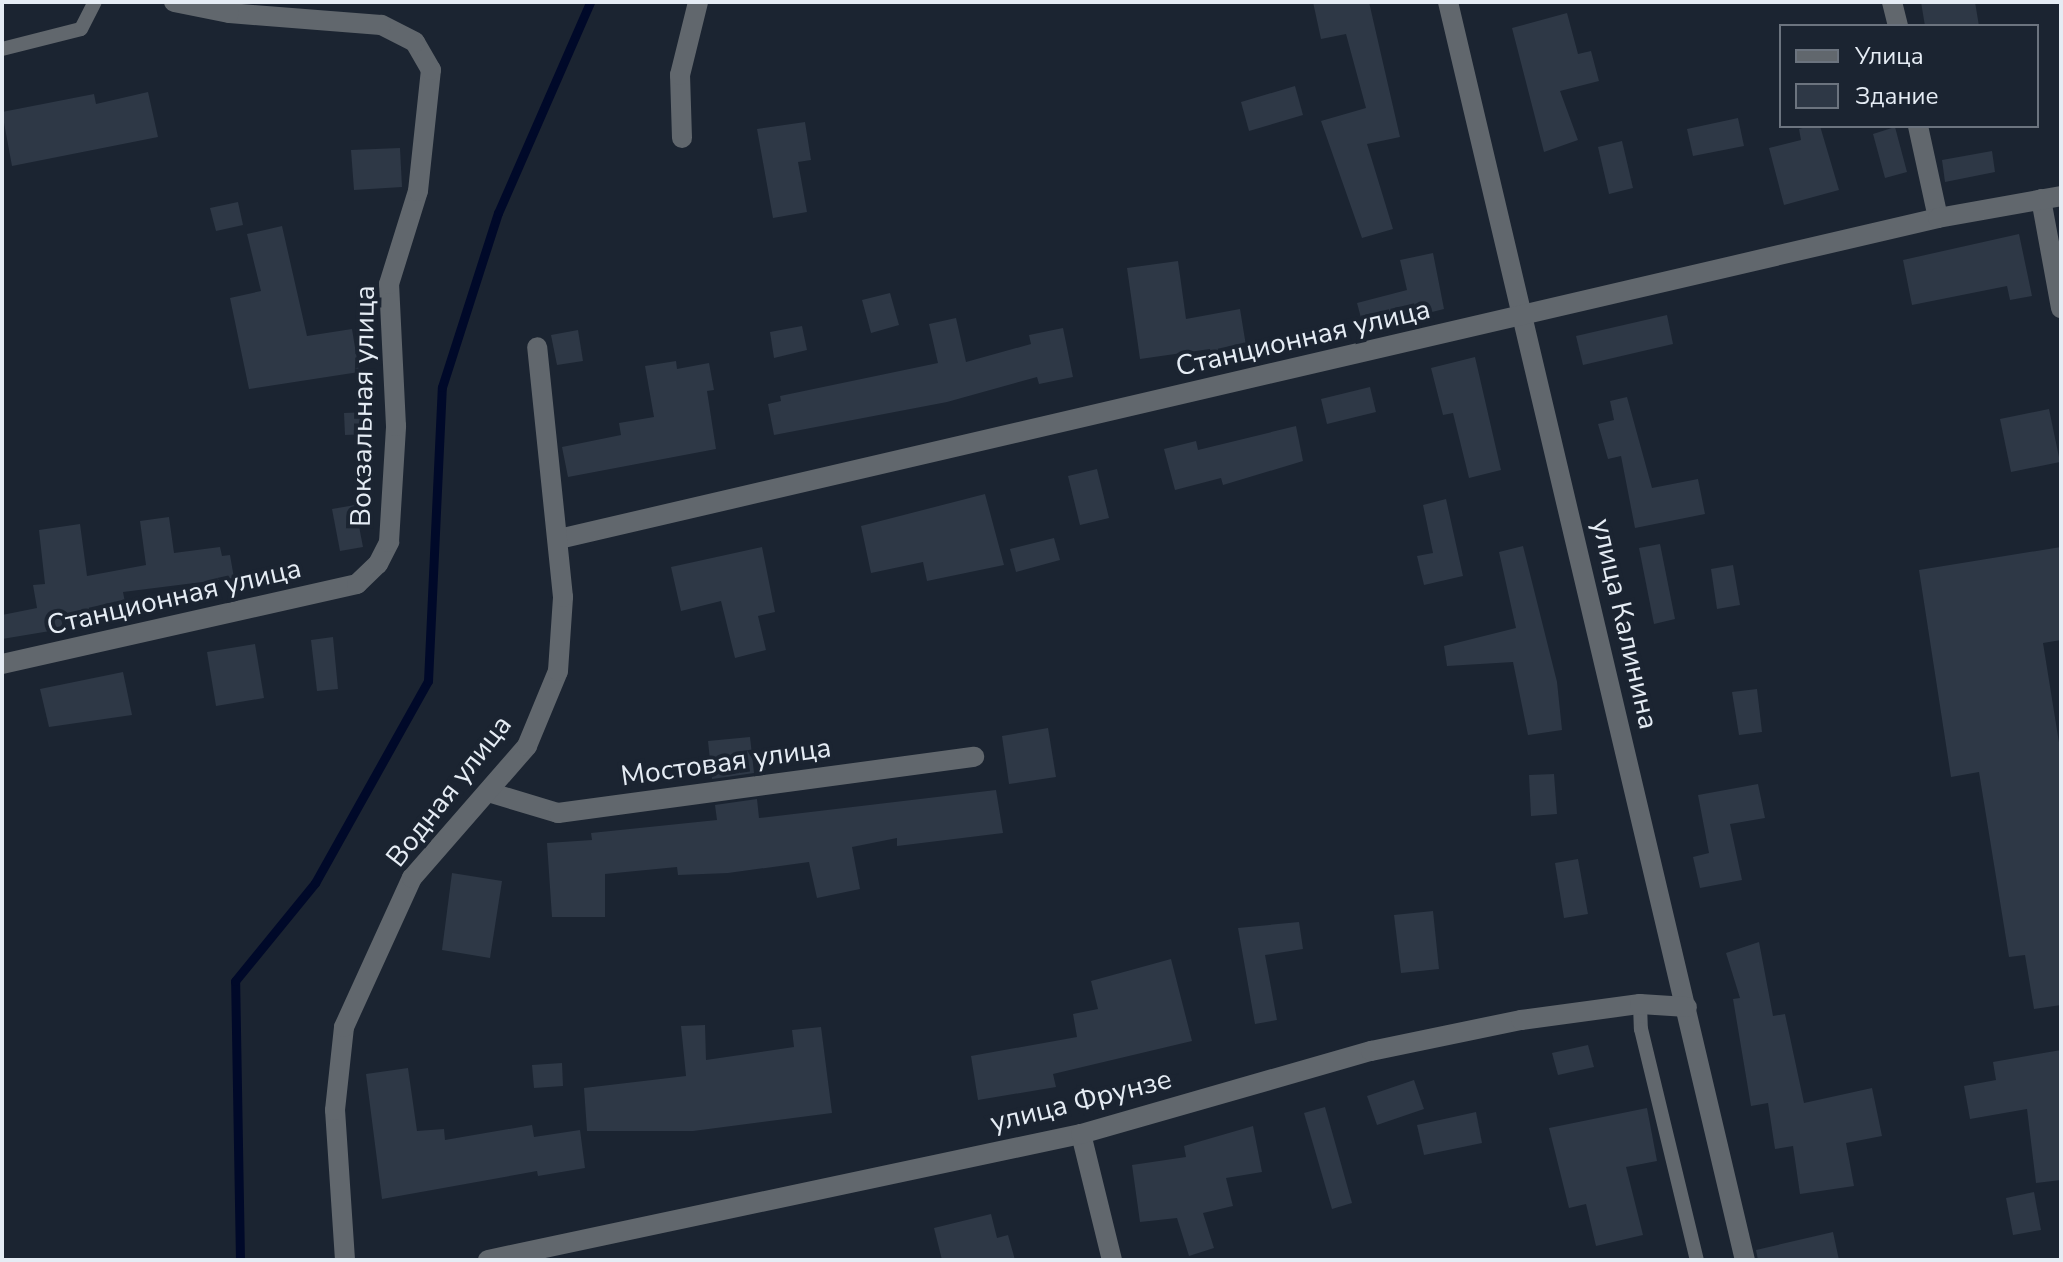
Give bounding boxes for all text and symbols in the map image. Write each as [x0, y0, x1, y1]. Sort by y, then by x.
legend [1779, 24, 2039, 128]
text: Улица [1855, 40, 1924, 72]
text: Здание [1855, 80, 1939, 112]
street label: Вокзальная улица [344, 285, 382, 527]
street label: Станционная улица [1173, 292, 1433, 384]
street label: улица Калинина [1584, 515, 1666, 733]
street label: Станционная улица [44, 551, 304, 643]
street label: Водная улица [379, 708, 519, 874]
street label: Мостовая улица [619, 731, 833, 793]
street label: улица Фрунзе [987, 1062, 1175, 1140]

